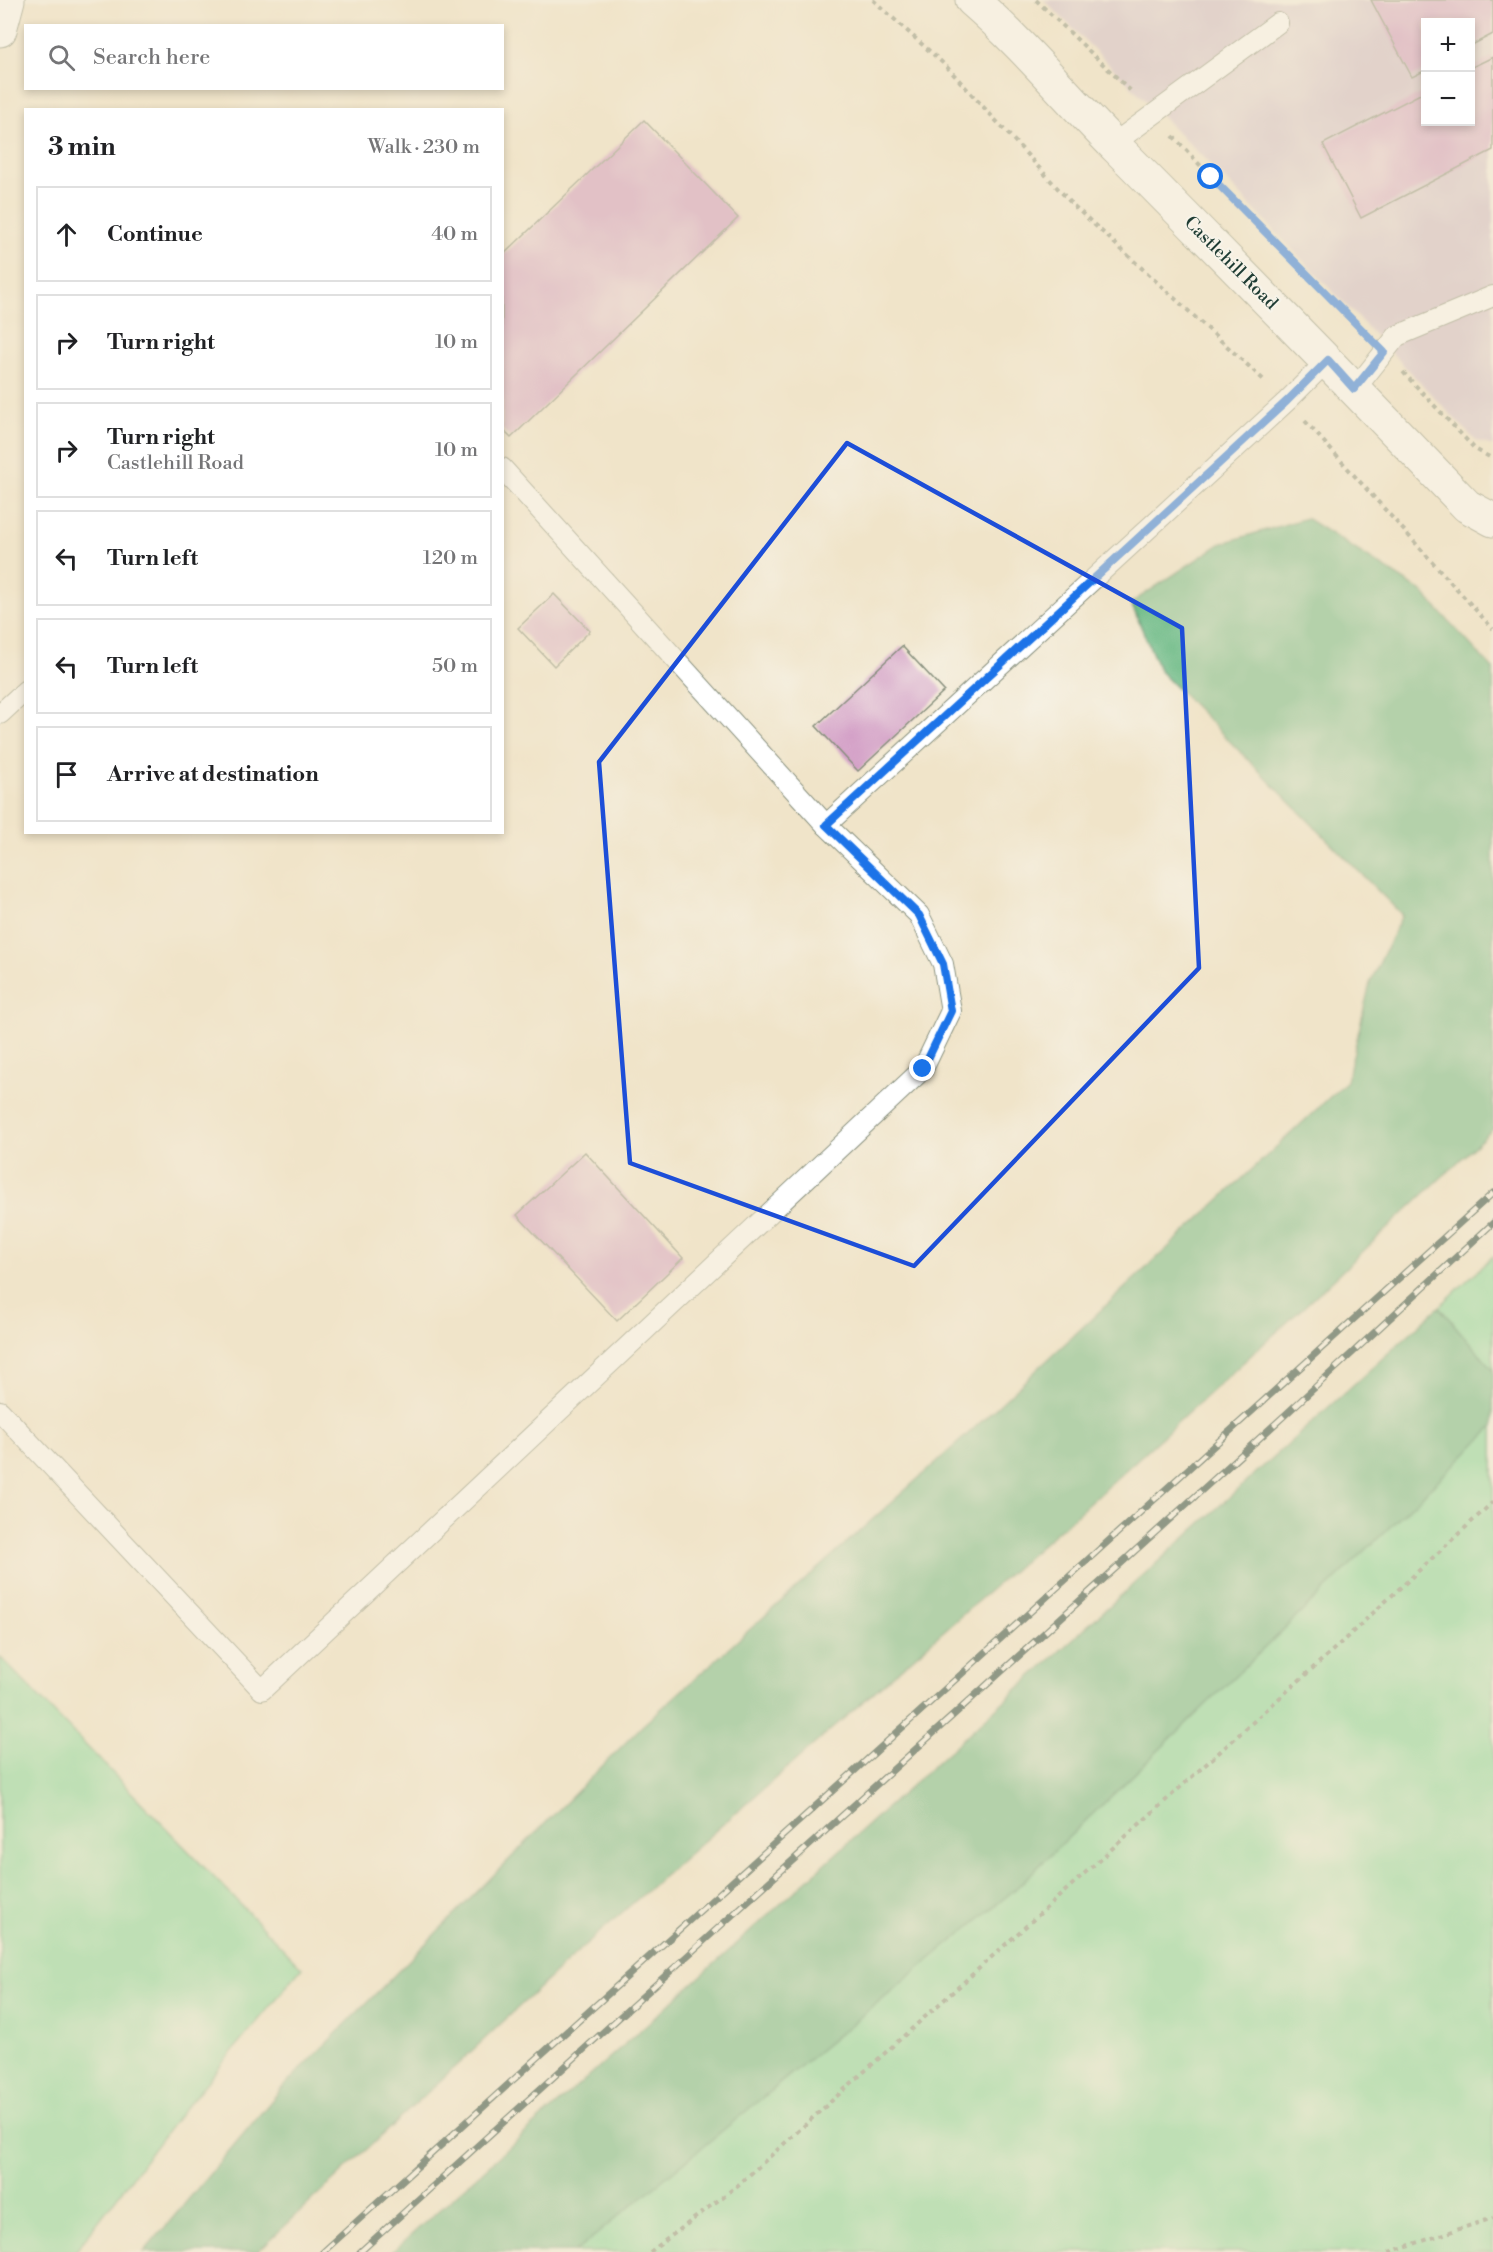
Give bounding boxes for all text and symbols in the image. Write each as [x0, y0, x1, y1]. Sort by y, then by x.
map controls [1421, 18, 1475, 126]
button: + [1421, 18, 1475, 72]
search box [24, 24, 504, 90]
icon: search [45, 41, 78, 74]
text: Search here [93, 44, 210, 71]
button: − [1421, 72, 1475, 126]
text: 3 min [48, 131, 116, 163]
text: Walk · 230 m [368, 135, 480, 160]
route start [1197, 163, 1223, 189]
street label: Castlehill Road [1179, 211, 1283, 315]
icon: ahead [50, 218, 83, 251]
text: Continue [107, 221, 203, 248]
text: 40 m [431, 222, 478, 247]
icon: right [50, 326, 83, 359]
text: Turn right [107, 329, 215, 356]
text: 10 m [435, 330, 478, 355]
text: Turn right [107, 424, 215, 451]
icon: right [50, 434, 83, 467]
text: 10 m [435, 438, 478, 463]
text: Castlehill Road [107, 451, 244, 476]
icon: left [50, 542, 83, 575]
text: Turn left [107, 545, 198, 572]
text: 120 m [423, 546, 478, 571]
icon: left [50, 650, 83, 683]
text: Turn left [107, 653, 198, 680]
text: 50 m [432, 654, 478, 679]
icon: arrive [50, 758, 83, 791]
text: Arrive at destination [107, 761, 319, 788]
route end [909, 1055, 935, 1081]

